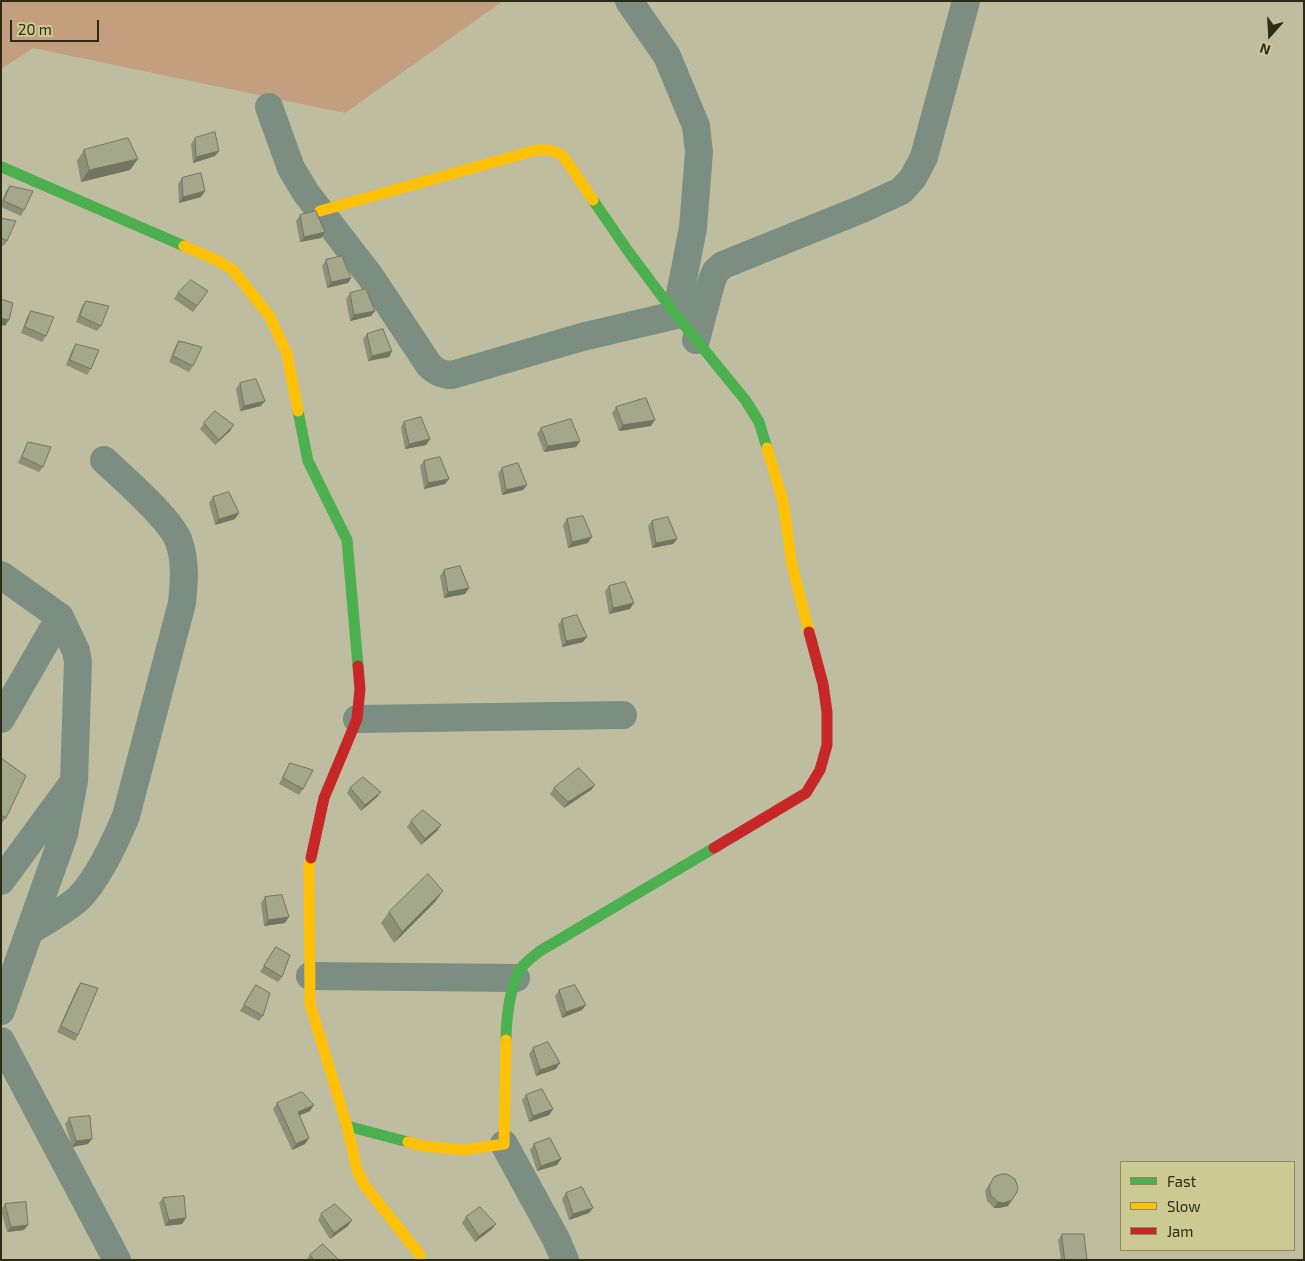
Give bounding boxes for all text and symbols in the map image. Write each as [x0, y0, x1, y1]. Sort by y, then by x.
scale bar [12, 10, 101, 42]
north arrow [1245, 10, 1295, 60]
text: 20 m [18, 20, 52, 38]
text: N [1257, 40, 1273, 59]
legend [1120, 1161, 1295, 1251]
text: Fast [1167, 1172, 1196, 1190]
text: Slow [1167, 1197, 1201, 1215]
text: Jam [1167, 1222, 1193, 1240]

